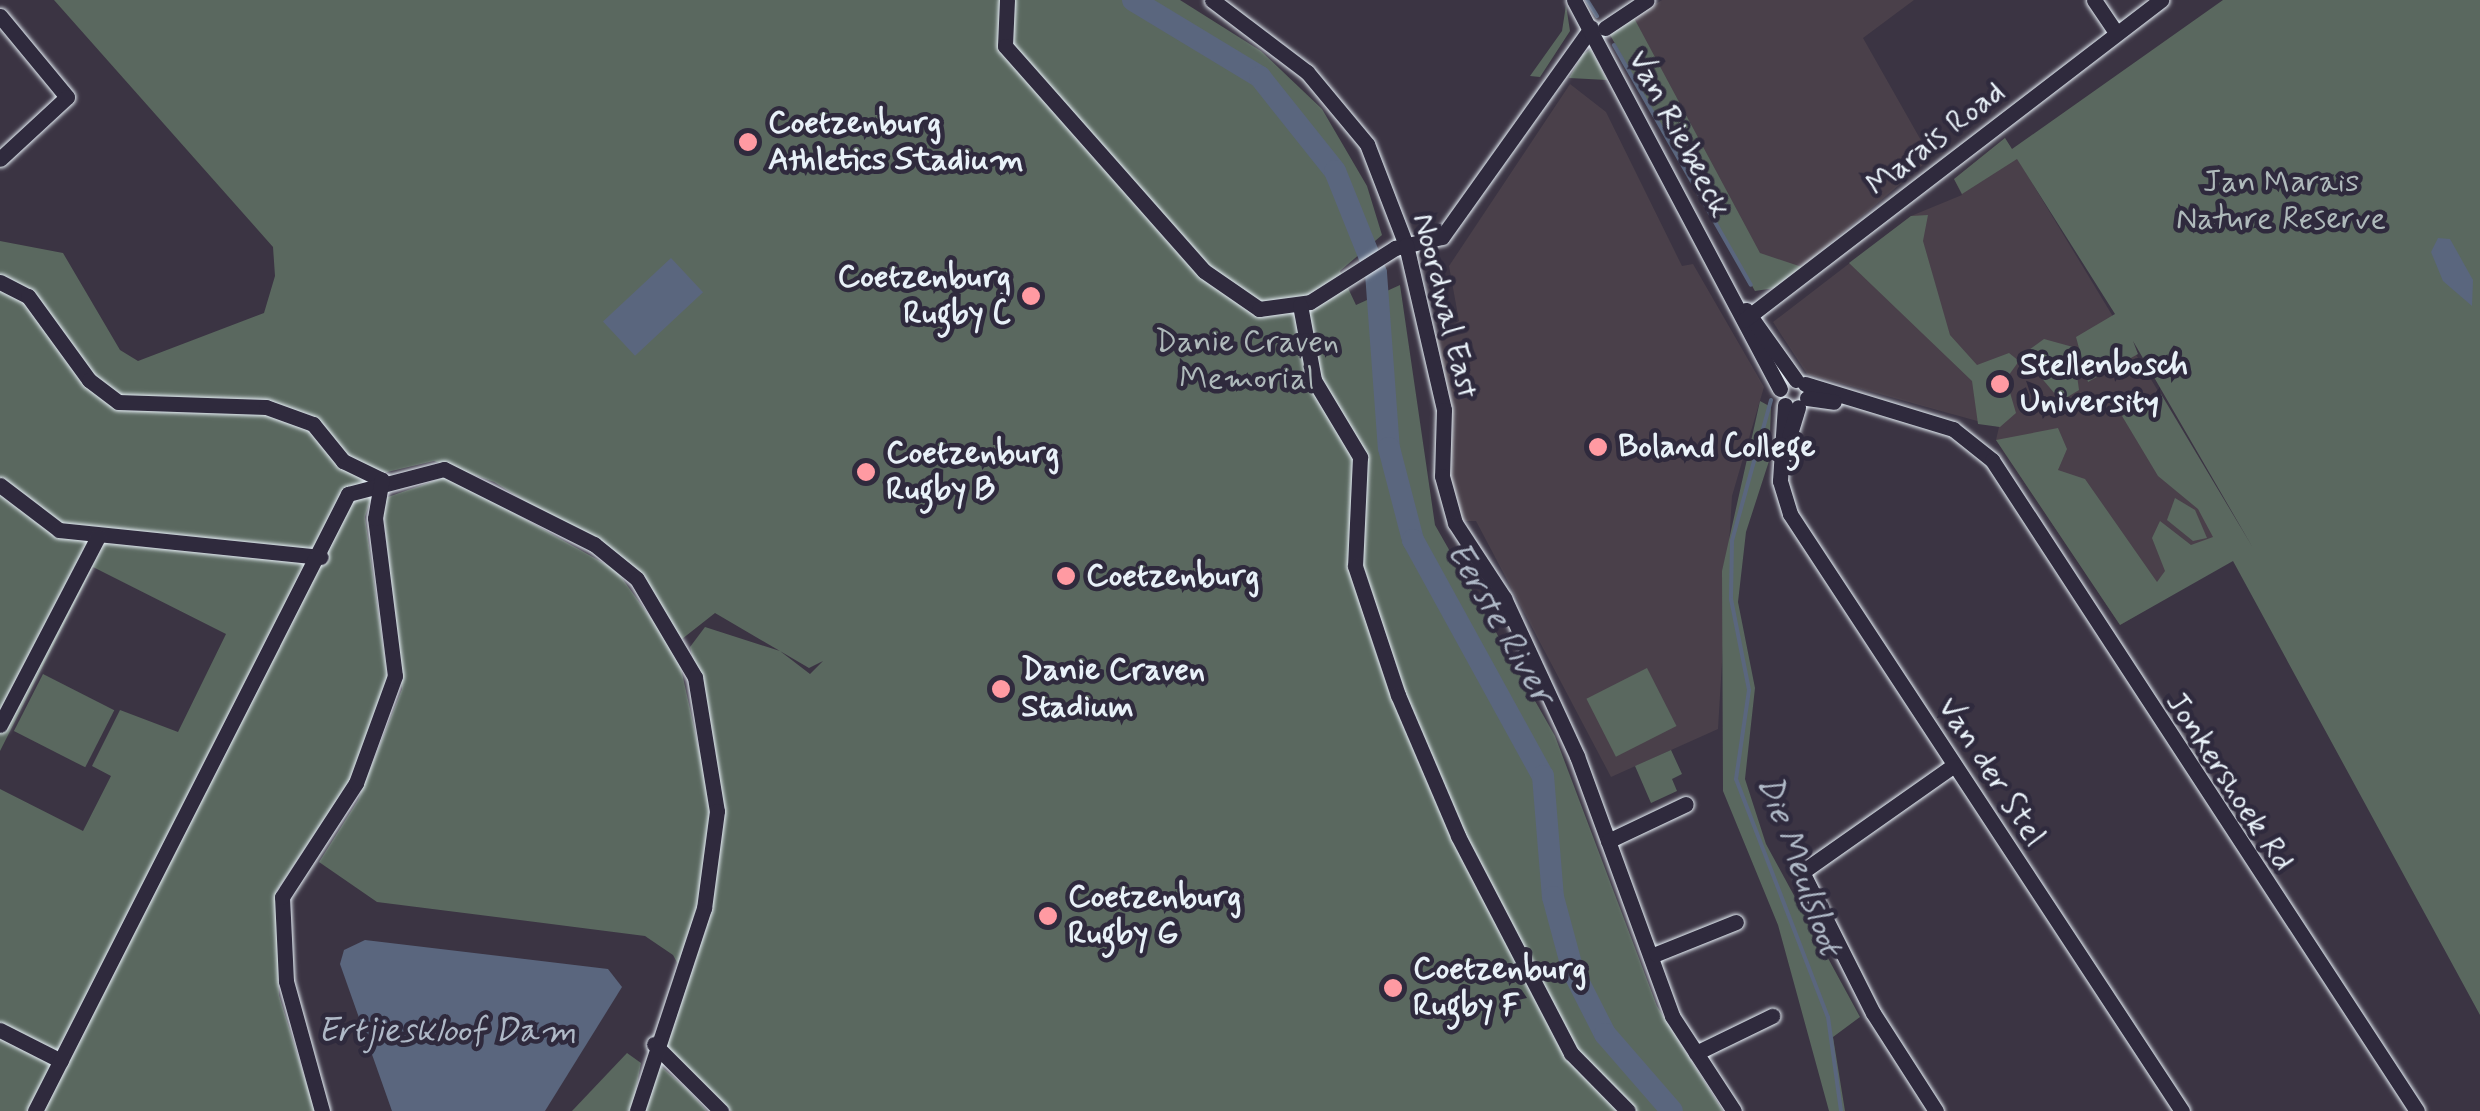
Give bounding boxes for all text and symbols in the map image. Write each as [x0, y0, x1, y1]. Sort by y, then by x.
street label: Van Riebeeck [1620, 45, 1738, 223]
street label: Marais Road [1859, 73, 2013, 205]
place label: Coetzenburg Athletics Stadium [768, 105, 1008, 180]
marker: Coetzenburg Athletics Stadium [737, 131, 759, 153]
park label: Jan Marais Nature Reserve [2175, 164, 2387, 239]
street label: Noordwal East [1403, 209, 1487, 403]
place label: Coetzenburg Rugby C [838, 259, 1011, 334]
marker: Coetzenburg Rugby C [1020, 285, 1042, 307]
park label: Danie Craven Memorial [1155, 324, 1339, 399]
place label: Stellenbosch University [2020, 347, 2188, 422]
marker: Stellenbosch University [1989, 373, 2011, 395]
place label: Boland College [1618, 428, 1819, 466]
place label: Coetzenburg Rugby B [886, 435, 1059, 510]
marker: Boland College [1587, 436, 1609, 458]
marker: Coetzenburg Rugby B [855, 461, 877, 483]
water label: Eerste River [1437, 535, 1563, 711]
place label: Coetzenburg [1086, 557, 1259, 595]
marker: Coetzenburg [1055, 565, 1077, 587]
place label: Danie Craven Stadium [1021, 652, 1205, 727]
marker: Danie Craven Stadium [990, 678, 1012, 700]
street label: Jonkershoek Rd [2157, 685, 2301, 879]
street label: Van der Stel [1930, 692, 2052, 852]
water label: Die Meulsloot [1747, 770, 1851, 960]
place label: Coetzenburg Rugby G [1068, 879, 1241, 954]
marker: Coetzenburg Rugby G [1037, 905, 1059, 927]
place label: Coetzenburg Rugby F [1413, 951, 1586, 1026]
marker: Coetzenburg Rugby F [1382, 977, 1404, 999]
water label: Ertjieskloof Dam [320, 1010, 574, 1052]

